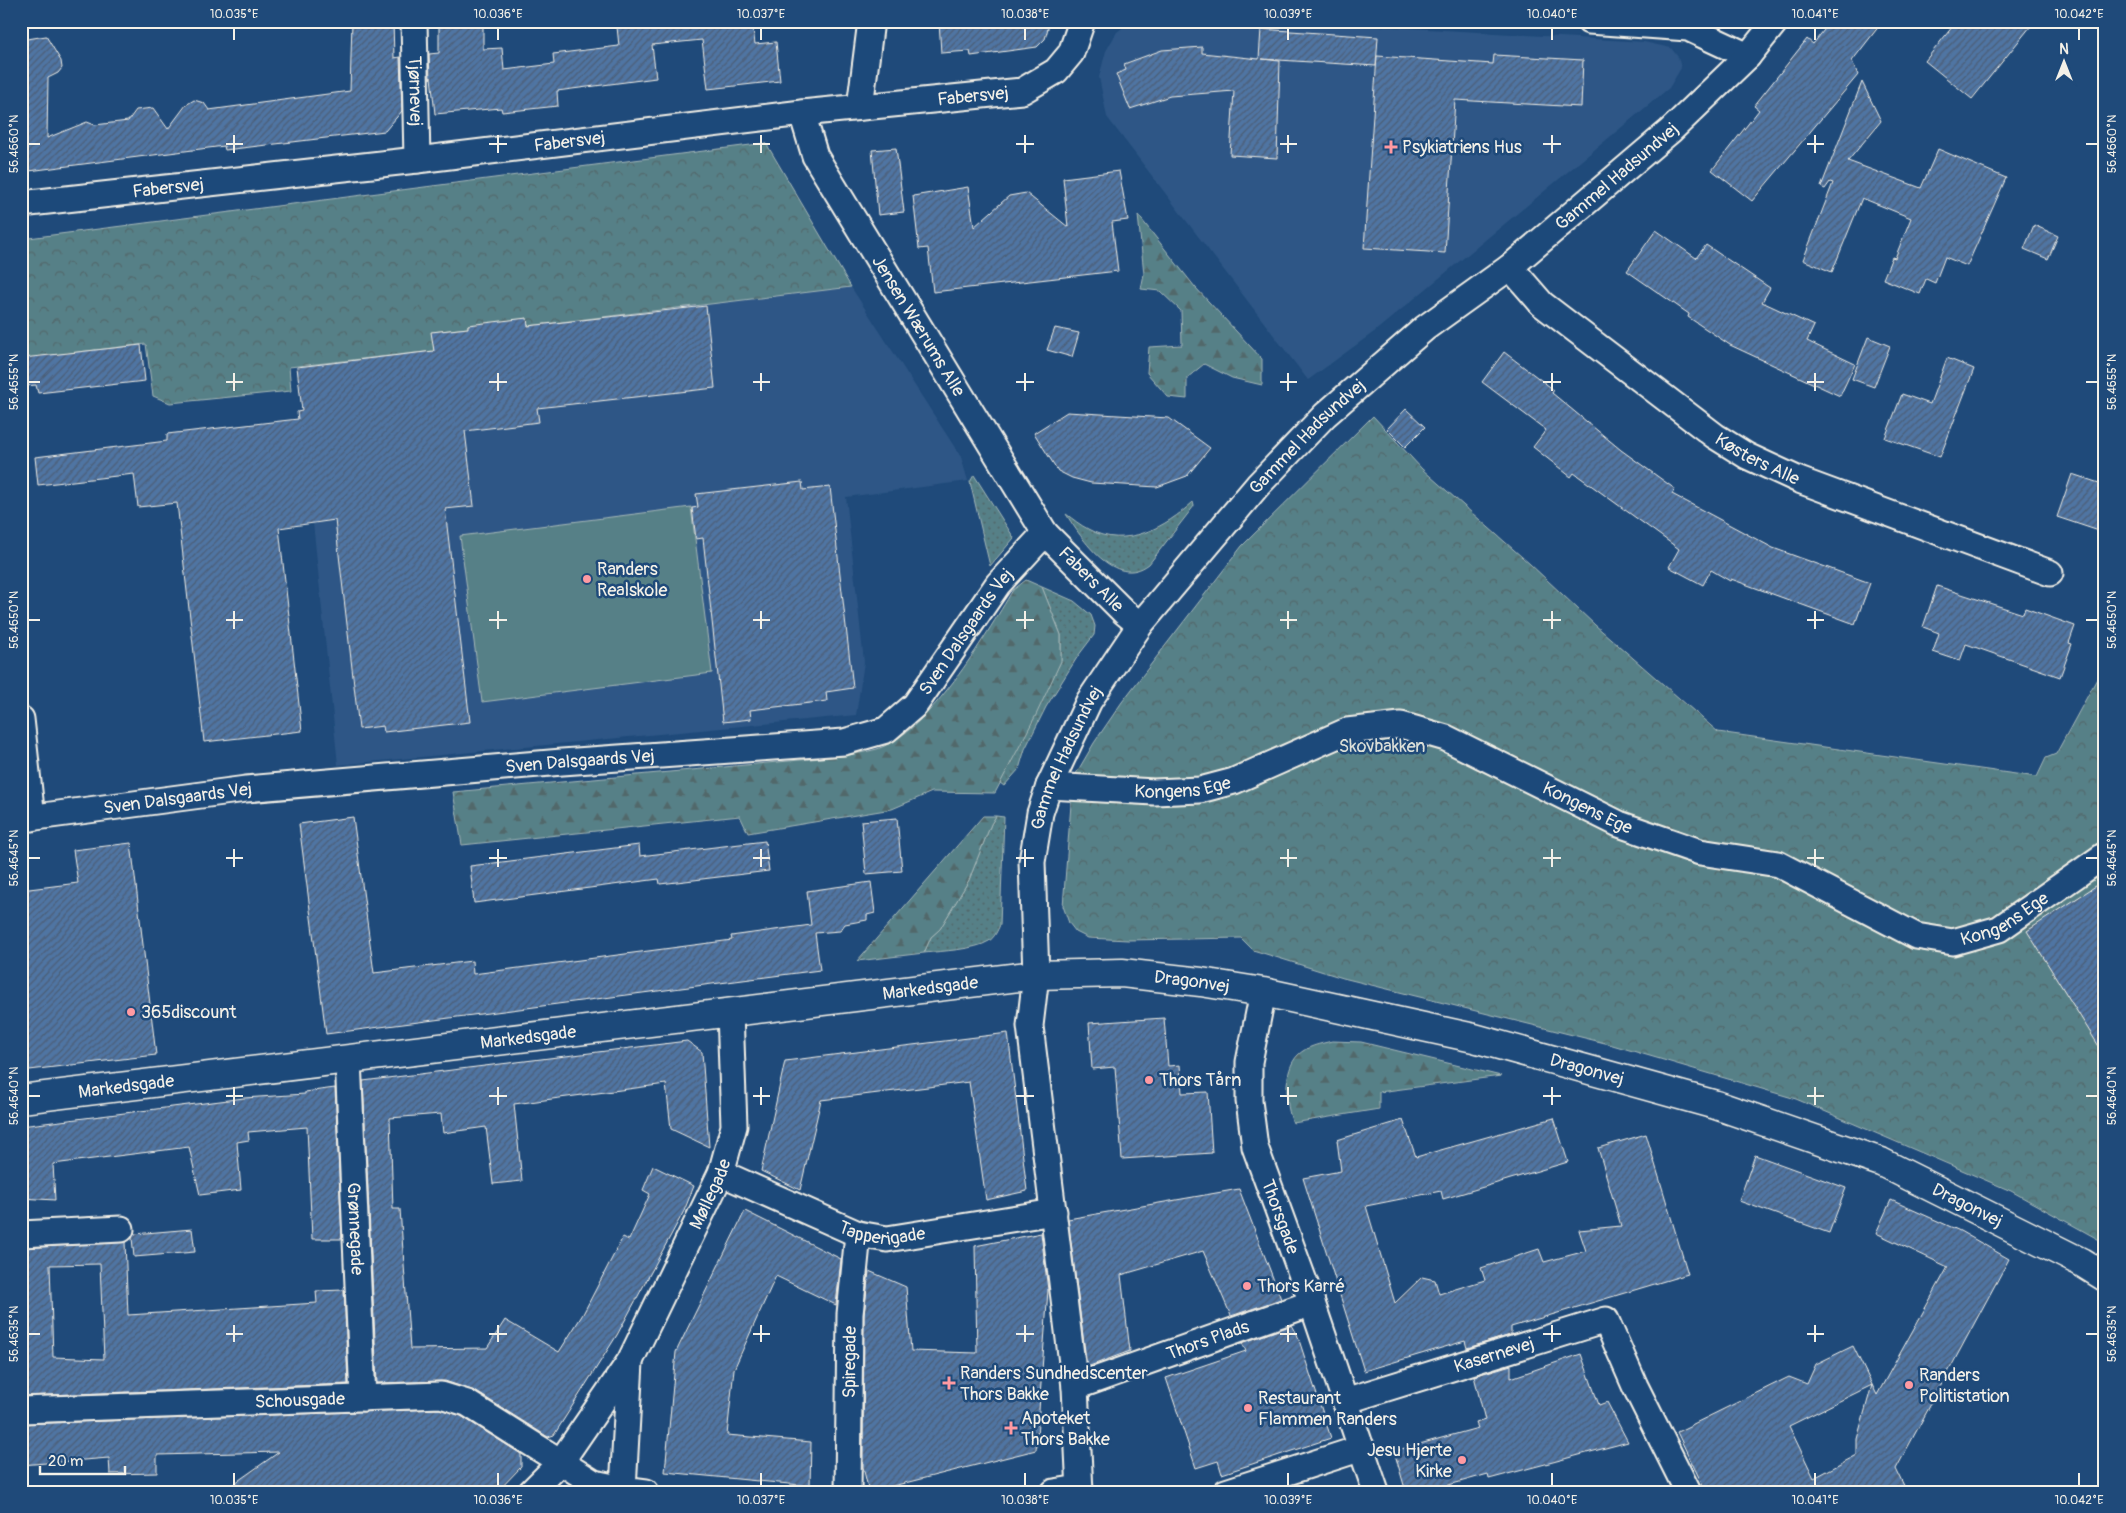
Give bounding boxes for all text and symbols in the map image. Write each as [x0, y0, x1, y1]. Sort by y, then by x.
text: 10.035°E [210, 7, 258, 22]
text: 10.036°E [474, 7, 522, 22]
text: 10.037°E [737, 7, 785, 22]
text: 10.038°E [1001, 7, 1049, 22]
text: 10.039°E [1264, 7, 1312, 22]
text: 10.040°E [1527, 7, 1577, 22]
text: 10.041°E [1792, 7, 1838, 22]
text: 10.042°E [2055, 7, 2103, 22]
north arrow [2038, 38, 2088, 88]
text: N [2059, 41, 2069, 58]
street label: Tjørnevej [403, 56, 427, 126]
street label: Fabersvej [936, 81, 1010, 111]
text: 56.4660°N [7, 115, 22, 173]
text: 56.4660°N [2105, 115, 2120, 173]
street label: Gammel Hadsundvej [1550, 118, 1684, 236]
street label: Fabersvej [533, 126, 606, 158]
place label: Psykiatriens Hus [1402, 136, 1522, 159]
marker: Psykiatriens Hus [1384, 140, 1398, 154]
street label: Fabersvej [131, 173, 205, 204]
street label: Jensen Wærums Alle [866, 251, 970, 401]
text: 56.4655°N [7, 354, 22, 410]
text: 56.4655°N [2105, 354, 2120, 410]
street label: Gammel Hadsundvej [1244, 374, 1370, 499]
street label: Køsters Alle [1711, 428, 1803, 491]
street label: Fabers Alle [1053, 542, 1129, 617]
place label: Randers Realskole [597, 558, 667, 602]
street label: Sven Dalsgaards Vej [914, 564, 1019, 700]
marker: Randers Realskole [581, 573, 593, 585]
text: 56.4650°N [7, 591, 22, 649]
text: 56.4650°N [2105, 591, 2120, 649]
street label: Gammel Hadsundvej [1026, 682, 1108, 831]
park label: Skovbakken [1339, 735, 1425, 758]
street label: Sven Dalsgaards Vej [504, 744, 655, 779]
street label: Kongens Ege [1134, 771, 1234, 804]
street label: Kongens Ege [1538, 777, 1635, 840]
street label: Sven Dalsgaards Vej [102, 778, 253, 820]
text: 56.4645°N [7, 830, 22, 886]
text: 56.4645°N [2105, 830, 2120, 886]
street label: Kongens Ege [1958, 887, 2053, 951]
street label: Dragonvej [1153, 966, 1231, 998]
street label: Markedsgade [881, 971, 980, 1006]
place label: 365discount [141, 1001, 237, 1024]
marker: 365discount [125, 1006, 137, 1018]
street label: Markedsgade [479, 1020, 578, 1055]
street label: Dragonvej [1547, 1049, 1626, 1091]
text: 56.4640°N [7, 1067, 22, 1125]
text: 56.4640°N [2105, 1067, 2120, 1125]
street label: Markedsgade [77, 1069, 176, 1104]
place label: Thors Tårn [1159, 1069, 1241, 1092]
marker: Thors Tårn [1143, 1074, 1155, 1086]
street label: Møllegade [684, 1156, 736, 1233]
street label: Thorsgade [1256, 1176, 1304, 1258]
street label: Dragonvej [1928, 1178, 2006, 1233]
street label: Grønnegade [341, 1182, 369, 1276]
street label: Tapperigade [835, 1216, 927, 1251]
place label: Thors Karré [1257, 1275, 1345, 1298]
marker: Thors Karré [1241, 1280, 1253, 1292]
text: 56.4635°N [7, 1306, 22, 1362]
text: 56.4635°N [2105, 1306, 2120, 1362]
street label: Thors Plads [1164, 1315, 1252, 1366]
street label: Spiregade [838, 1326, 862, 1398]
street label: Kasernevej [1451, 1332, 1537, 1378]
place label: Randers Sundhedscenter Thors Bakke [960, 1362, 1148, 1406]
place label: Randers Politistation [1919, 1364, 2010, 1408]
marker: Randers Sundhedscenter Thors Bakke [942, 1376, 956, 1390]
marker: Randers Politistation [1903, 1379, 1915, 1391]
street label: Schousgade [254, 1387, 345, 1414]
place label: Restaurant Flammen Randers [1258, 1387, 1397, 1431]
marker: Restaurant Flammen Randers [1242, 1402, 1254, 1414]
place label: Apoteket Thors Bakke [1021, 1407, 1110, 1451]
marker: Apoteket Thors Bakke [1005, 1422, 1017, 1434]
place label: Jesu Hjerte Kirke [1367, 1439, 1452, 1483]
scale bar [40, 1443, 125, 1475]
text: 20 m [48, 1452, 83, 1471]
marker: Jesu Hjerte Kirke [1456, 1454, 1468, 1466]
text: 10.035°E [210, 1493, 258, 1508]
text: 10.036°E [474, 1493, 522, 1508]
text: 10.037°E [737, 1493, 785, 1508]
text: 10.038°E [1001, 1493, 1049, 1508]
text: 10.039°E [1264, 1493, 1312, 1508]
text: 10.040°E [1527, 1493, 1577, 1508]
text: 10.041°E [1792, 1493, 1838, 1508]
text: 10.042°E [2055, 1493, 2103, 1508]

